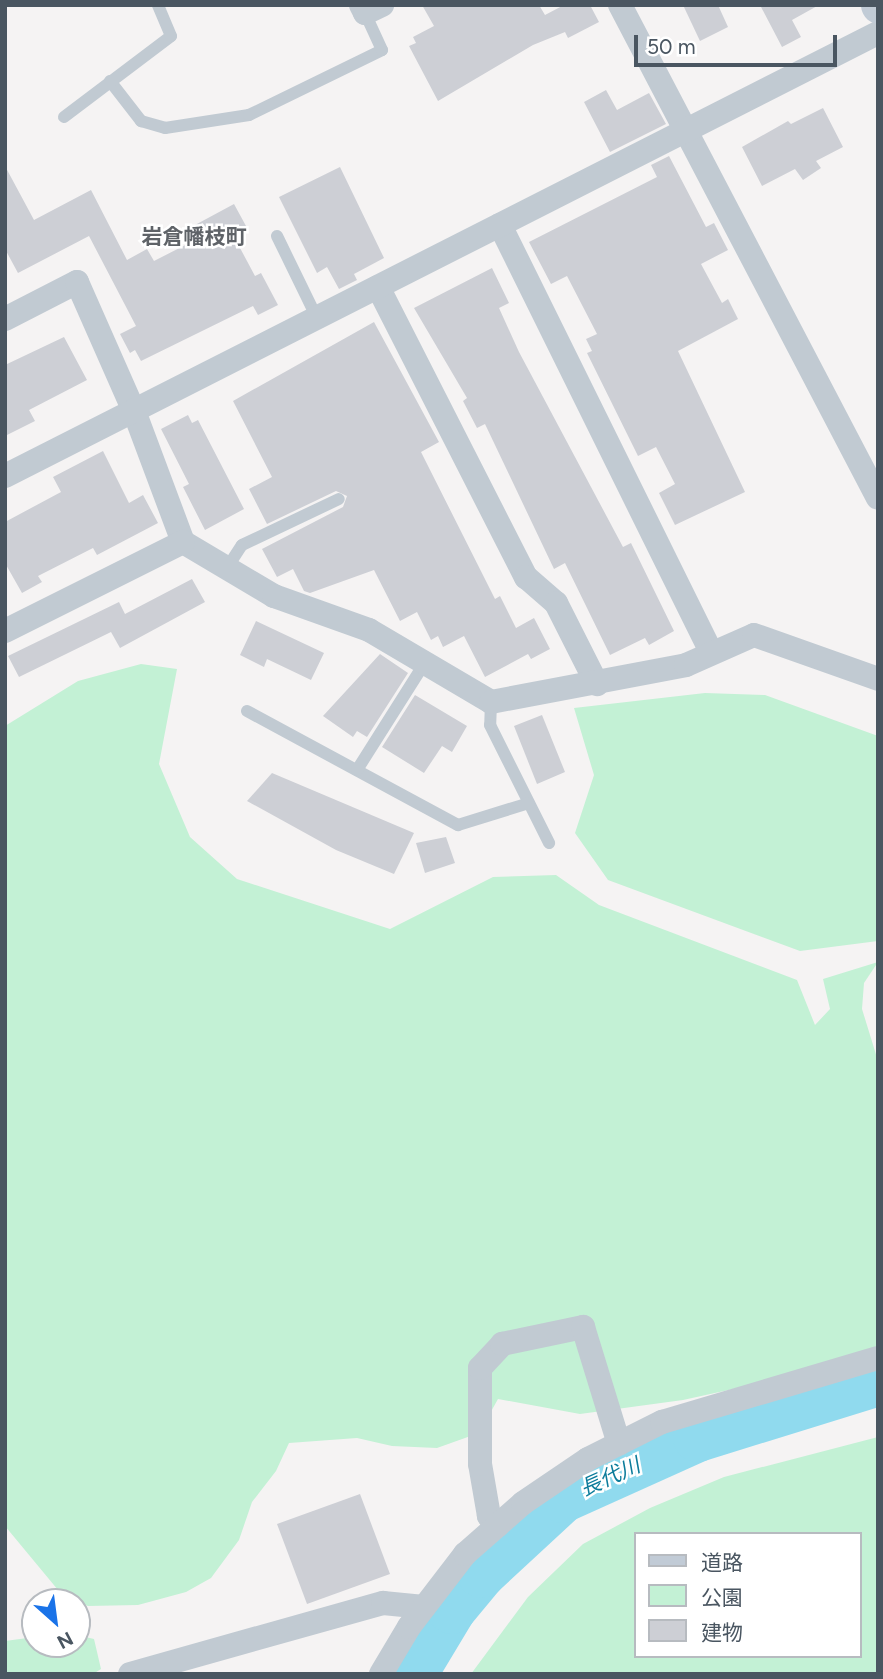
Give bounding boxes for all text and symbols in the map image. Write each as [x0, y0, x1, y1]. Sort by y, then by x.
scale bar [638, 21, 841, 65]
text: 50 m [647, 34, 696, 59]
district label: 岩倉幡枝町 [142, 224, 246, 250]
water label: 長代川 [576, 1453, 644, 1501]
legend [634, 1532, 862, 1658]
text: 道路 [701, 1550, 743, 1575]
text: 公園 [701, 1585, 743, 1610]
north arrow [21, 1588, 91, 1658]
text: 建物 [701, 1620, 743, 1645]
text: N [53, 1627, 77, 1654]

